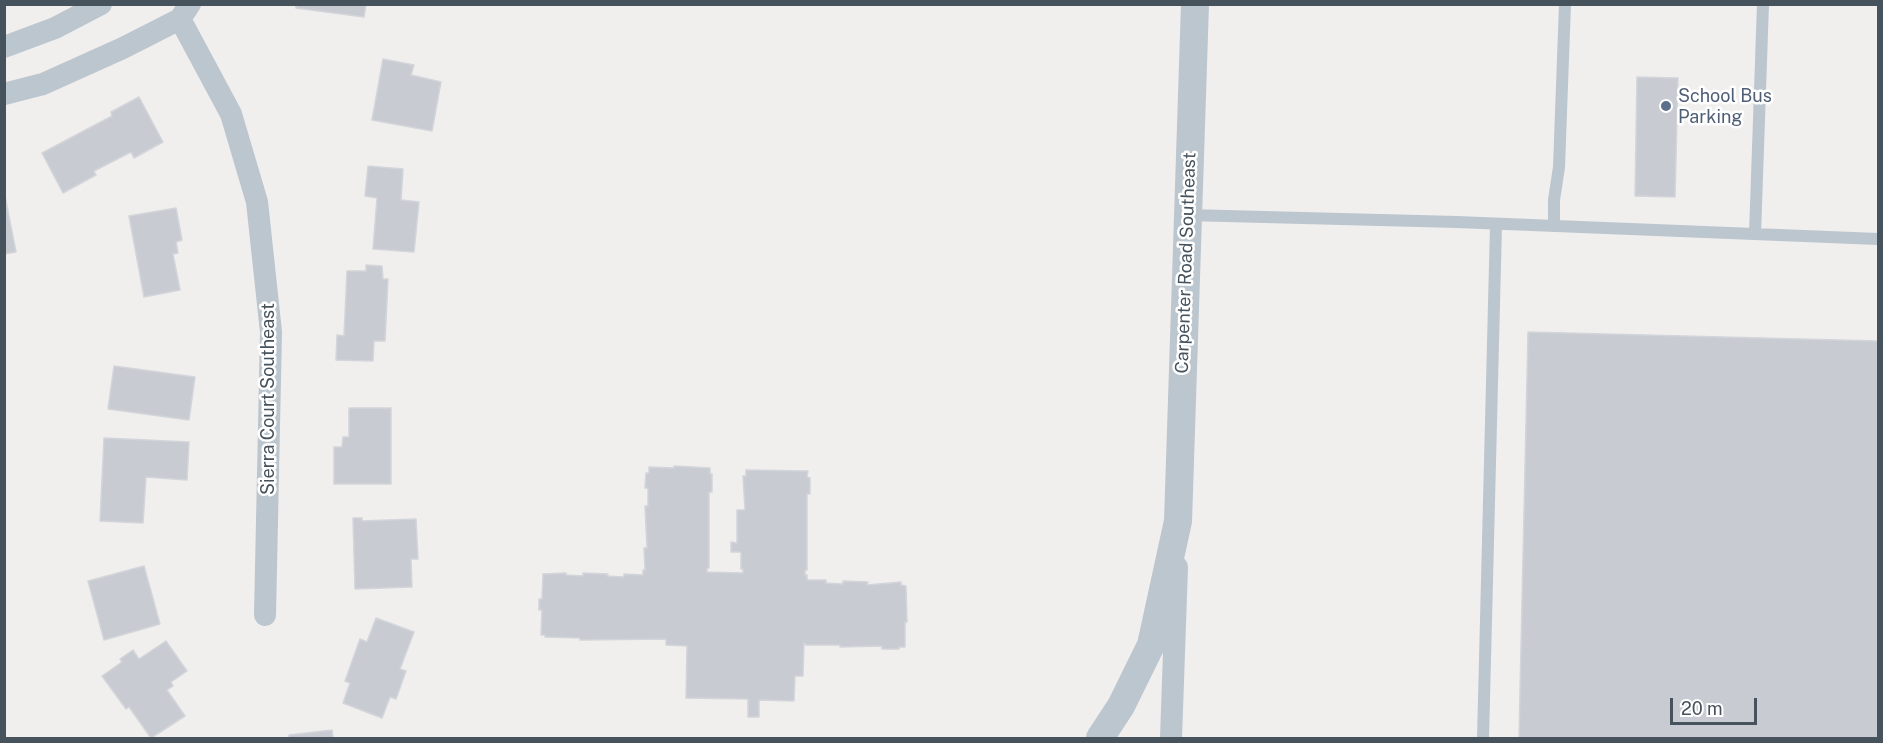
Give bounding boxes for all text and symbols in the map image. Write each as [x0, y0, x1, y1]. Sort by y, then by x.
place label: School Bus Parking [1678, 85, 1772, 128]
marker: School Bus Parking [1659, 99, 1673, 113]
street label: Carpenter Road Southeast [1171, 152, 1201, 374]
street label: Sierra Court Southeast [257, 303, 279, 495]
scale bar [1673, 686, 1760, 724]
text: 20 m [1681, 698, 1723, 719]

